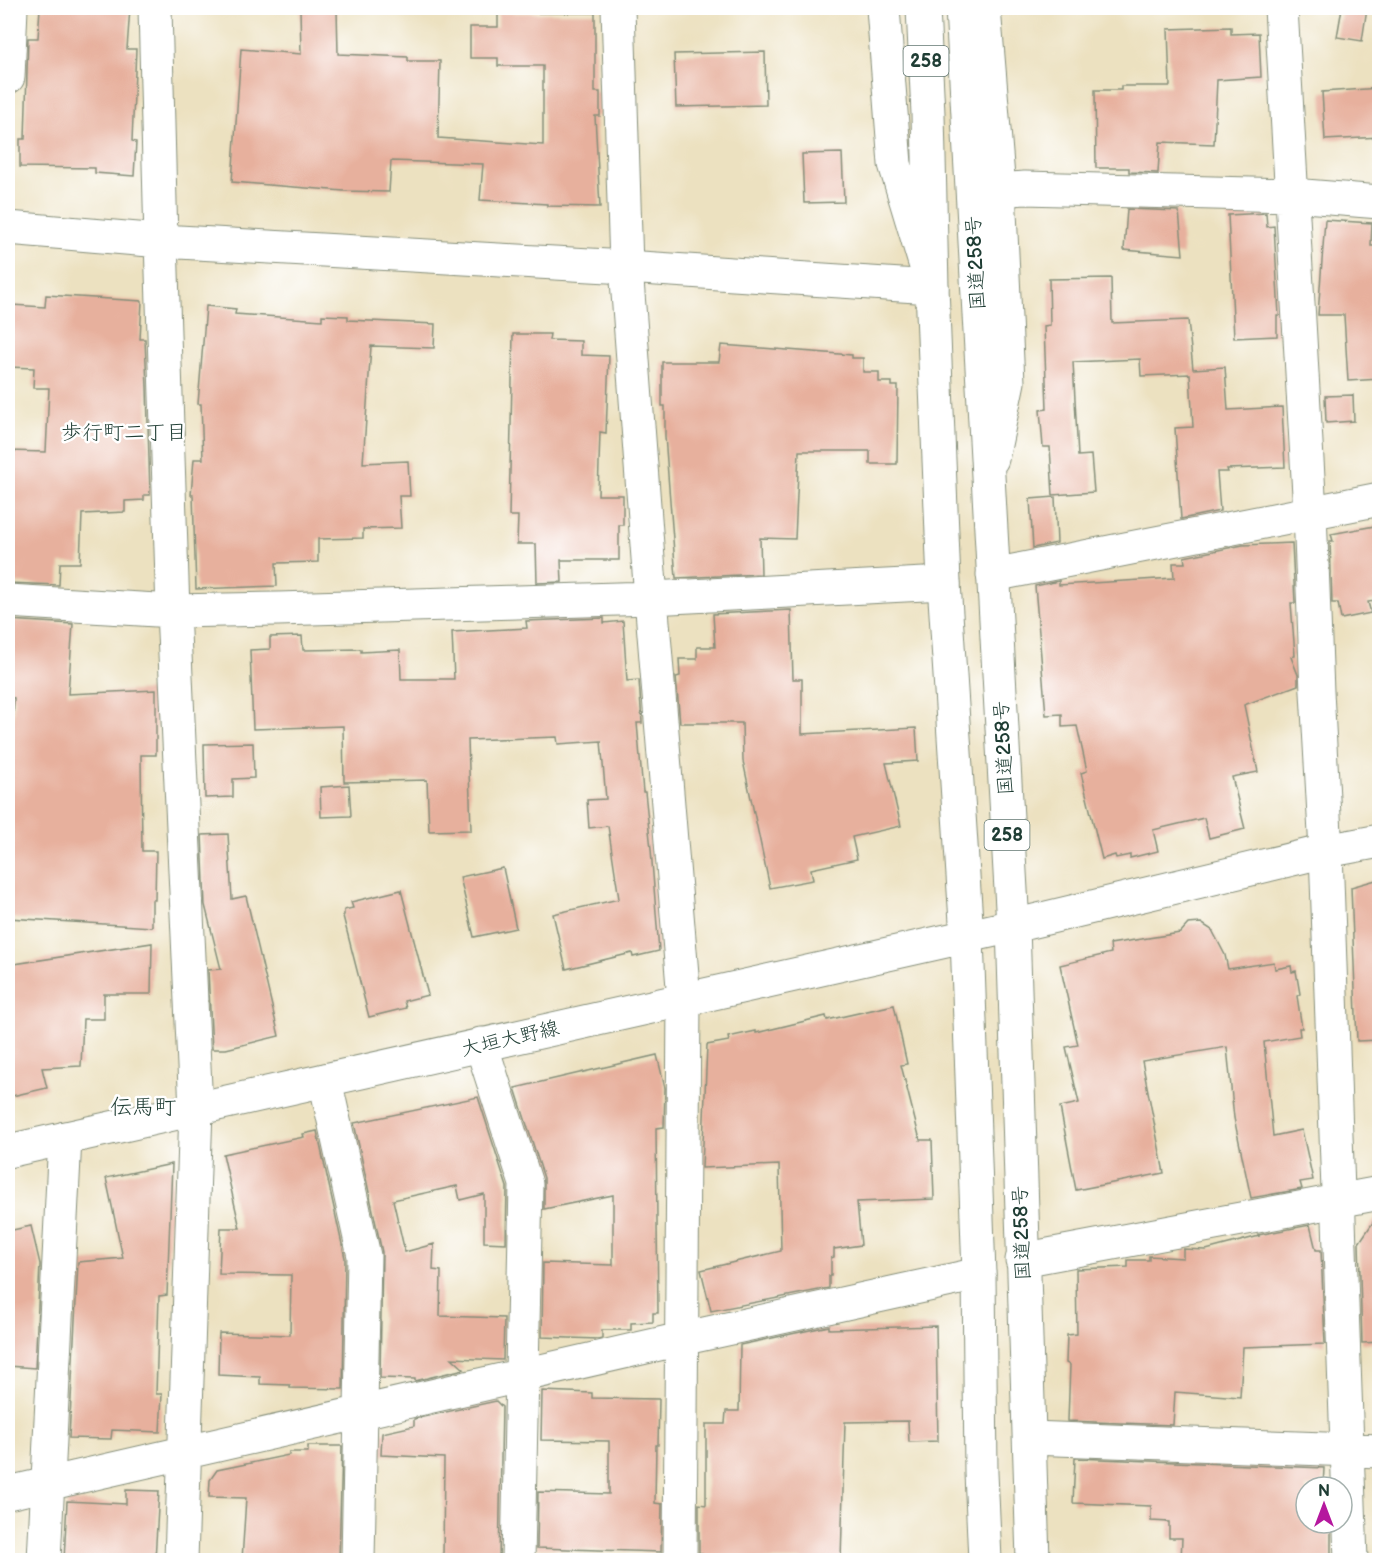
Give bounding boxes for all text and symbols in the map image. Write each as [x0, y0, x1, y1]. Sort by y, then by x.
road number: 258 [904, 46, 948, 76]
street label: 国道258号 [962, 215, 990, 311]
district label: 歩行町二丁目 [61, 420, 187, 445]
street label: 国道258号 [990, 700, 1018, 796]
road number: 258 [984, 820, 1030, 850]
street label: 大垣大野線 [459, 1016, 562, 1062]
district label: 伝馬町 [110, 1094, 176, 1121]
street label: 国道258号 [1008, 1185, 1036, 1281]
north arrow [1294, 1475, 1354, 1535]
text: N [1318, 1482, 1330, 1501]

